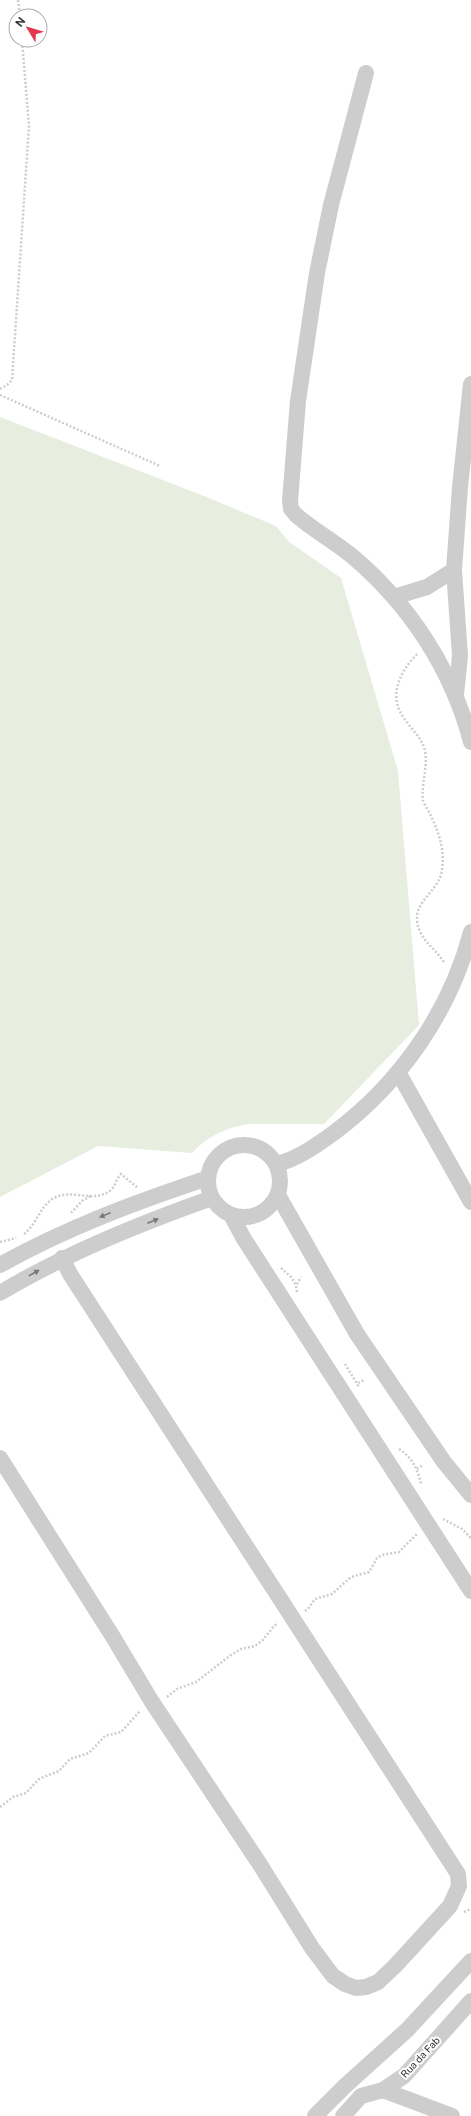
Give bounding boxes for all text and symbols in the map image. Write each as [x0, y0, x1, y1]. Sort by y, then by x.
north arrow [8, 8, 48, 48]
text: N [13, 15, 27, 29]
one-way arrow [99, 1212, 111, 1218]
one-way arrow [147, 1217, 159, 1223]
one-way arrow [28, 1270, 40, 1277]
street label: Rua da Fab [398, 2034, 442, 2080]

